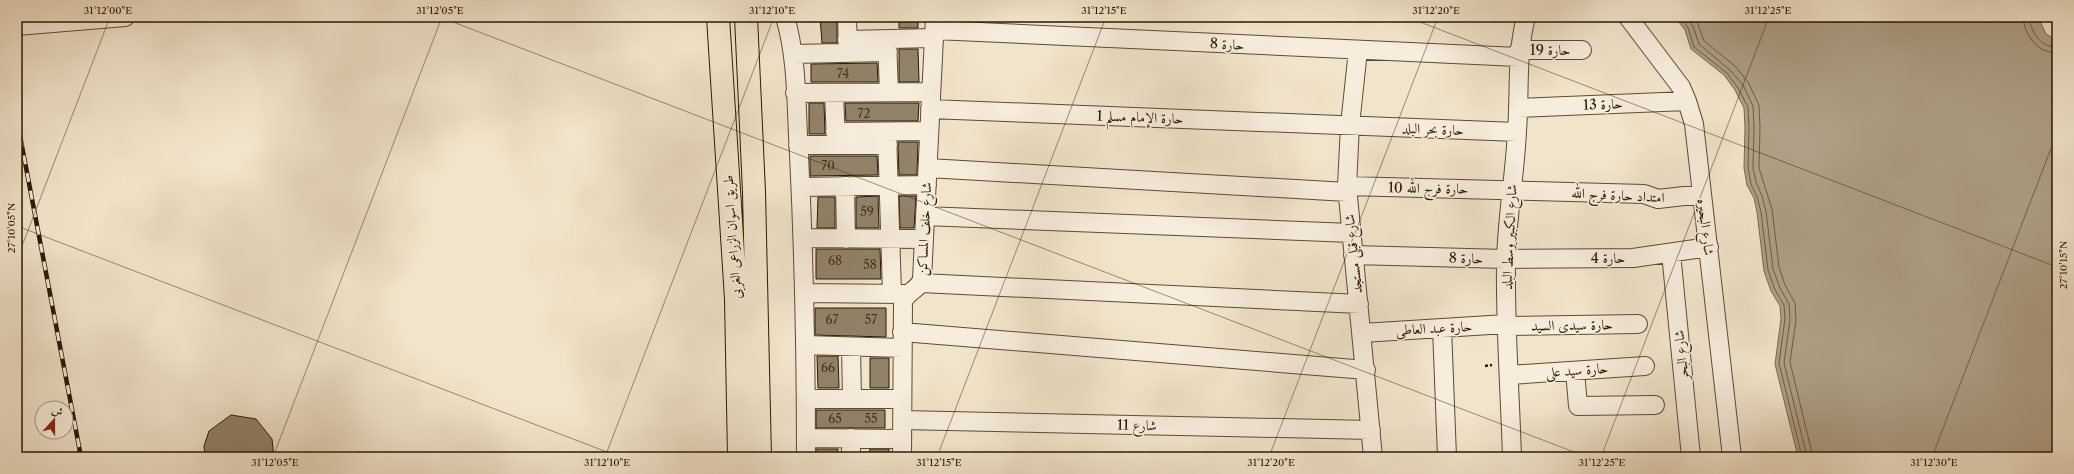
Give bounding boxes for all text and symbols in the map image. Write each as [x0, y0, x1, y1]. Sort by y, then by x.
text: 31°12'00"E [84, 4, 132, 17]
text: 31°12'05"E [416, 4, 464, 17]
text: 31°12'10"E [749, 4, 795, 17]
text: 31°12'15"E [1081, 4, 1127, 17]
text: 31°12'20"E [1412, 4, 1460, 17]
text: 31°12'25"E [1745, 4, 1792, 17]
street label: حارة 8 [1209, 34, 1245, 54]
street label: حارة 19 [1530, 41, 1570, 59]
house number: 74 [837, 66, 849, 81]
street label: حارة 13 [1583, 94, 1623, 114]
house number: 72 [858, 106, 871, 121]
street label: حارة الإمام مسلم 1 [1096, 106, 1184, 134]
street label: حارة بحر البلد [1402, 119, 1464, 139]
house number: 70 [821, 158, 835, 173]
street label: طريق اسوان الزراعى الغربى [719, 174, 746, 300]
street label: حارة فرج الله 10 [1388, 176, 1468, 202]
street label: شارع خلف المساكن [913, 182, 938, 277]
street label: امتداد حارة فرج الله [1571, 182, 1665, 210]
street label: شارع الكبير وسط البلد [1497, 184, 1524, 290]
street label: شارع البحيره [1691, 197, 1718, 257]
text: 27°10'05"N [5, 203, 18, 253]
house number: 59 [860, 204, 874, 219]
street label: شارع قبلى مستجد [1340, 213, 1369, 294]
text: 27°10'15"N [2057, 241, 2070, 289]
street label: حارة 8 [1448, 248, 1484, 268]
street label: حارة 4 [1591, 249, 1625, 267]
house number: 68 [828, 253, 842, 268]
house number: 58 [863, 257, 877, 272]
house number: 67 [826, 312, 838, 327]
house number: 57 [865, 312, 877, 327]
street label: حارة سيدى السيد [1531, 315, 1613, 335]
street label: حارة عبد العاطى [1395, 317, 1473, 340]
street label: شارع البحر [1669, 329, 1696, 383]
street label: حارة سيد على [1545, 359, 1609, 382]
house number: 66 [821, 360, 835, 375]
north arrow [34, 400, 74, 440]
text: ش [50, 402, 65, 419]
house number: 65 [828, 411, 842, 426]
house number: 55 [864, 411, 878, 426]
street label: شارع 11 [1117, 416, 1157, 437]
text: 31°12'05"E [251, 456, 299, 469]
text: 31°12'10"E [584, 456, 630, 469]
text: 31°12'15"E [916, 456, 962, 469]
text: 31°12'20"E [1247, 456, 1295, 469]
text: 31°12'25"E [1579, 456, 1626, 469]
text: 31°12'30"E [1910, 456, 1958, 469]

